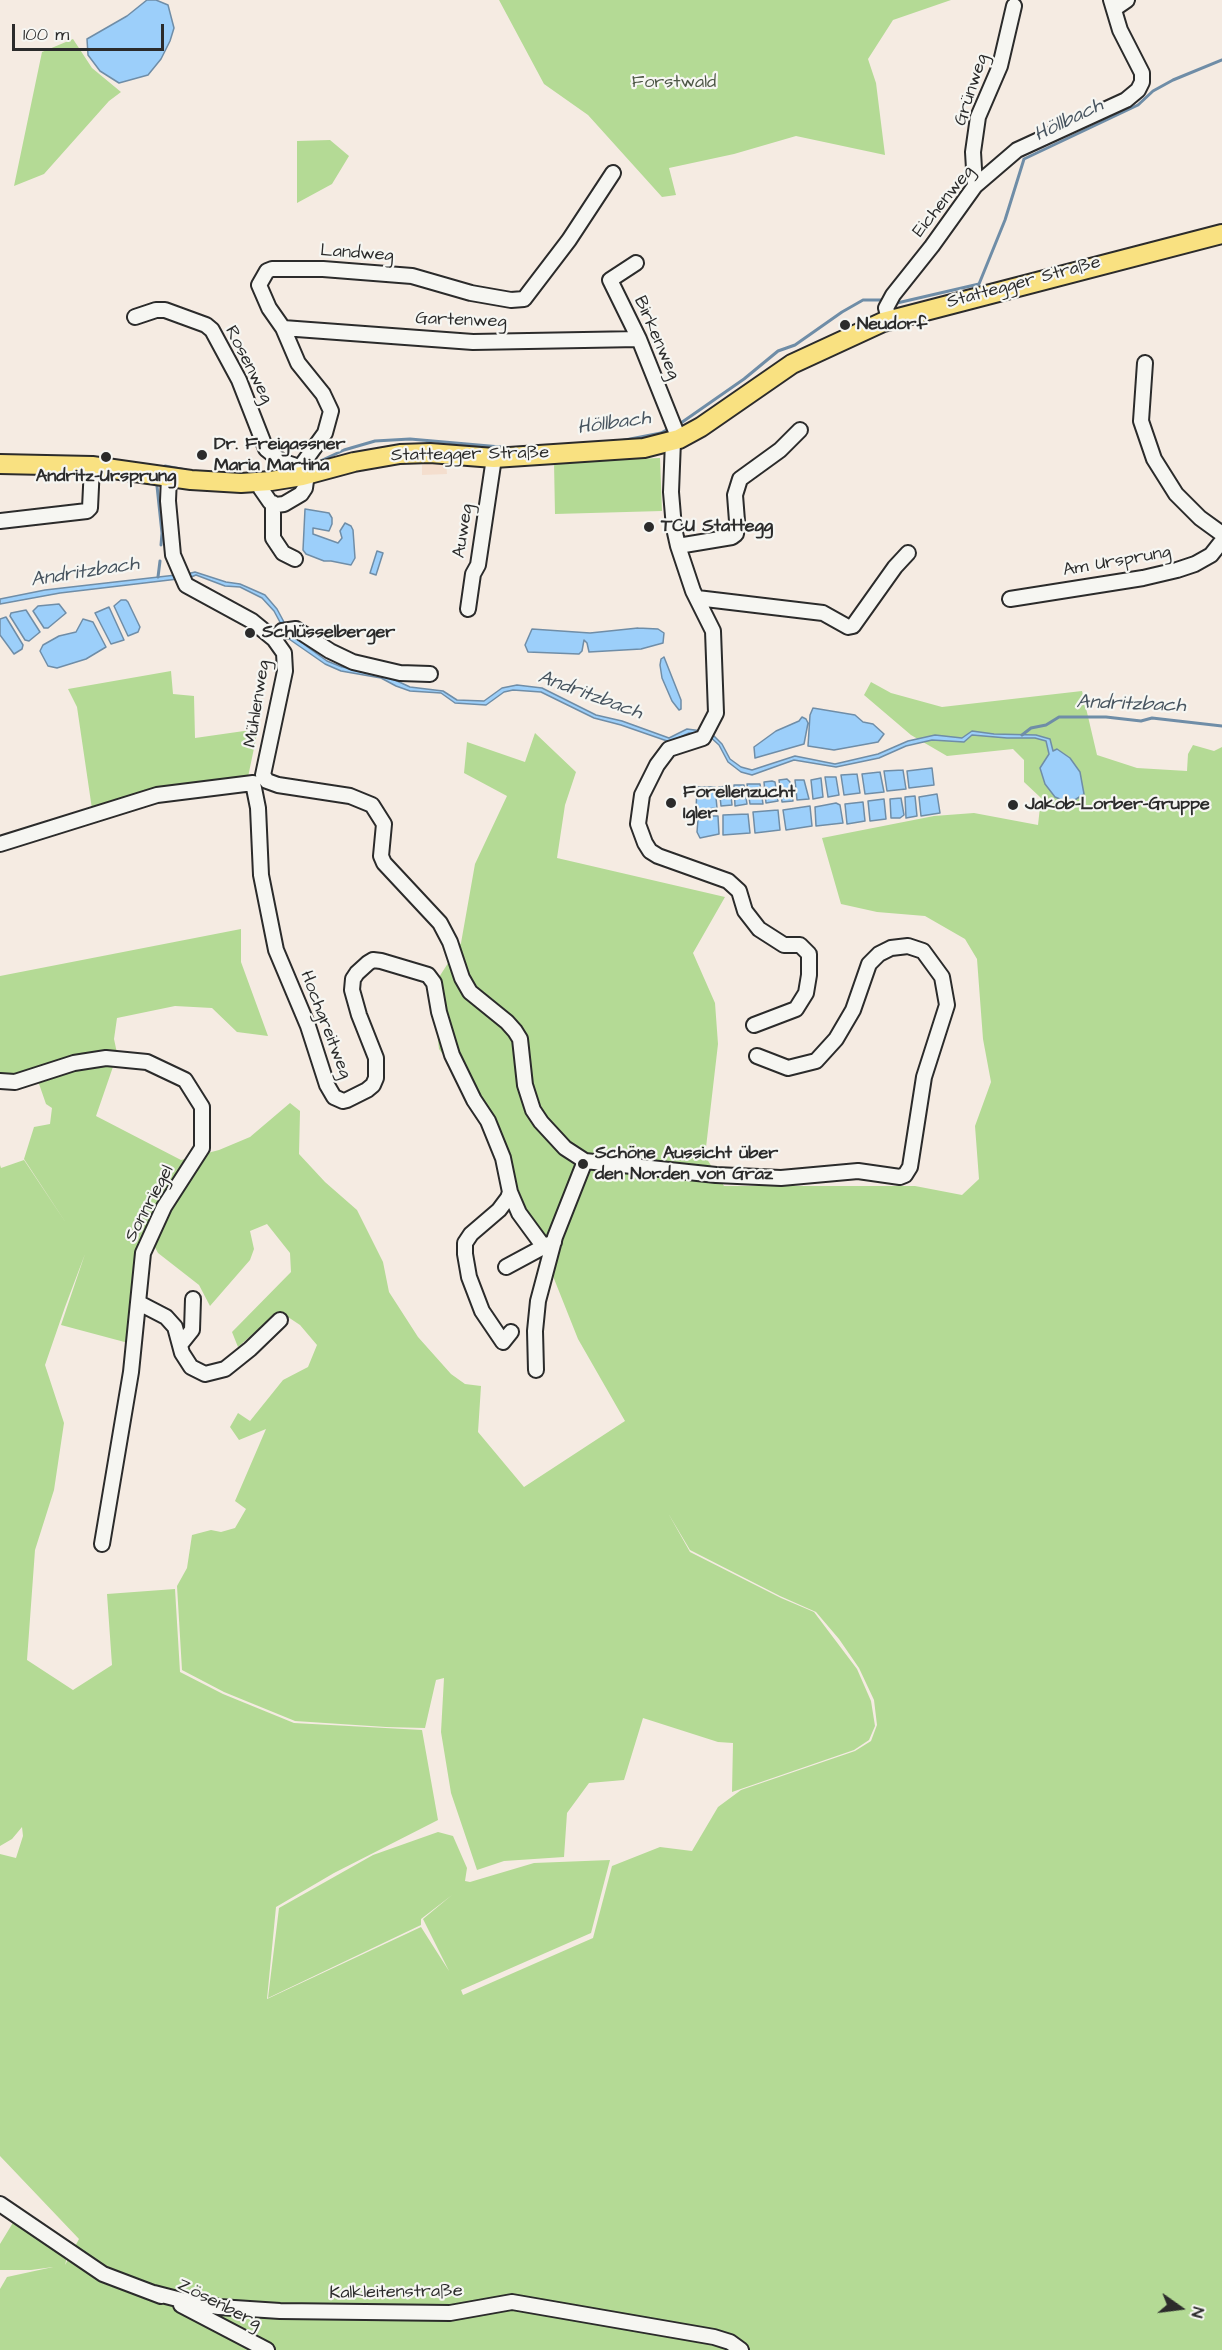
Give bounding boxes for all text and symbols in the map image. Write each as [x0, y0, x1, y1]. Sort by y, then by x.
scale bar [15, 12, 166, 50]
text: 100 m [23, 22, 69, 47]
street label: Grünweg [950, 51, 994, 129]
park label: Forstwald [632, 72, 716, 94]
water label: Höllbach [1031, 94, 1107, 148]
street label: Eichenweg [909, 162, 979, 242]
street label: Landweg [320, 241, 394, 267]
street label: Stattegger Straße [945, 252, 1103, 314]
street label: Birkenweg [628, 293, 684, 383]
street label: Gartenweg [415, 309, 507, 333]
place label: Neudorf [857, 314, 927, 336]
marker: Neudorf [838, 318, 852, 332]
street label: Rosenweg [219, 323, 277, 407]
water label: Höllbach [576, 407, 652, 441]
place label: Dr. Freigassner Maria Martina [214, 434, 345, 476]
street label: Stattegger Straße [391, 443, 549, 467]
marker: Dr. Freigassner Maria Martina [195, 448, 209, 462]
marker: Andritz-Ursprung [99, 450, 113, 464]
place label: Andritz-Ursprung [36, 466, 176, 488]
street label: Auweg [449, 503, 479, 559]
place label: TCU Stattegg [661, 516, 773, 538]
marker: TCU Stattegg [642, 520, 656, 534]
street label: Am Ursprung [1061, 542, 1173, 582]
water label: Andritzbach [29, 553, 141, 593]
place label: Schlüsselberger [262, 622, 395, 644]
marker: Schlüsselberger [243, 626, 257, 640]
street label: Mühlenweg [240, 659, 276, 749]
water label: Andritzbach [535, 666, 645, 726]
water label: Andritzbach [1076, 691, 1186, 719]
place label: Forellenzucht Igler [683, 782, 795, 824]
place label: Jakob-Lorber-Gruppe [1025, 794, 1210, 816]
marker: Forellenzucht Igler [664, 796, 678, 810]
marker: Jakob-Lorber-Gruppe [1006, 798, 1020, 812]
street label: Hochgreitweg [295, 968, 355, 1082]
place label: Schöne Aussicht über den Norden von Graz [595, 1143, 778, 1186]
marker: Schöne Aussicht über den Norden von Graz [576, 1157, 590, 1171]
street label: Sonnriegel [121, 1162, 179, 1246]
street label: Zösenberg [174, 2275, 264, 2335]
north arrow [1150, 2278, 1210, 2338]
street label: Kalkleitenstraße [329, 2281, 463, 2305]
text: N [1186, 2305, 1209, 2320]

